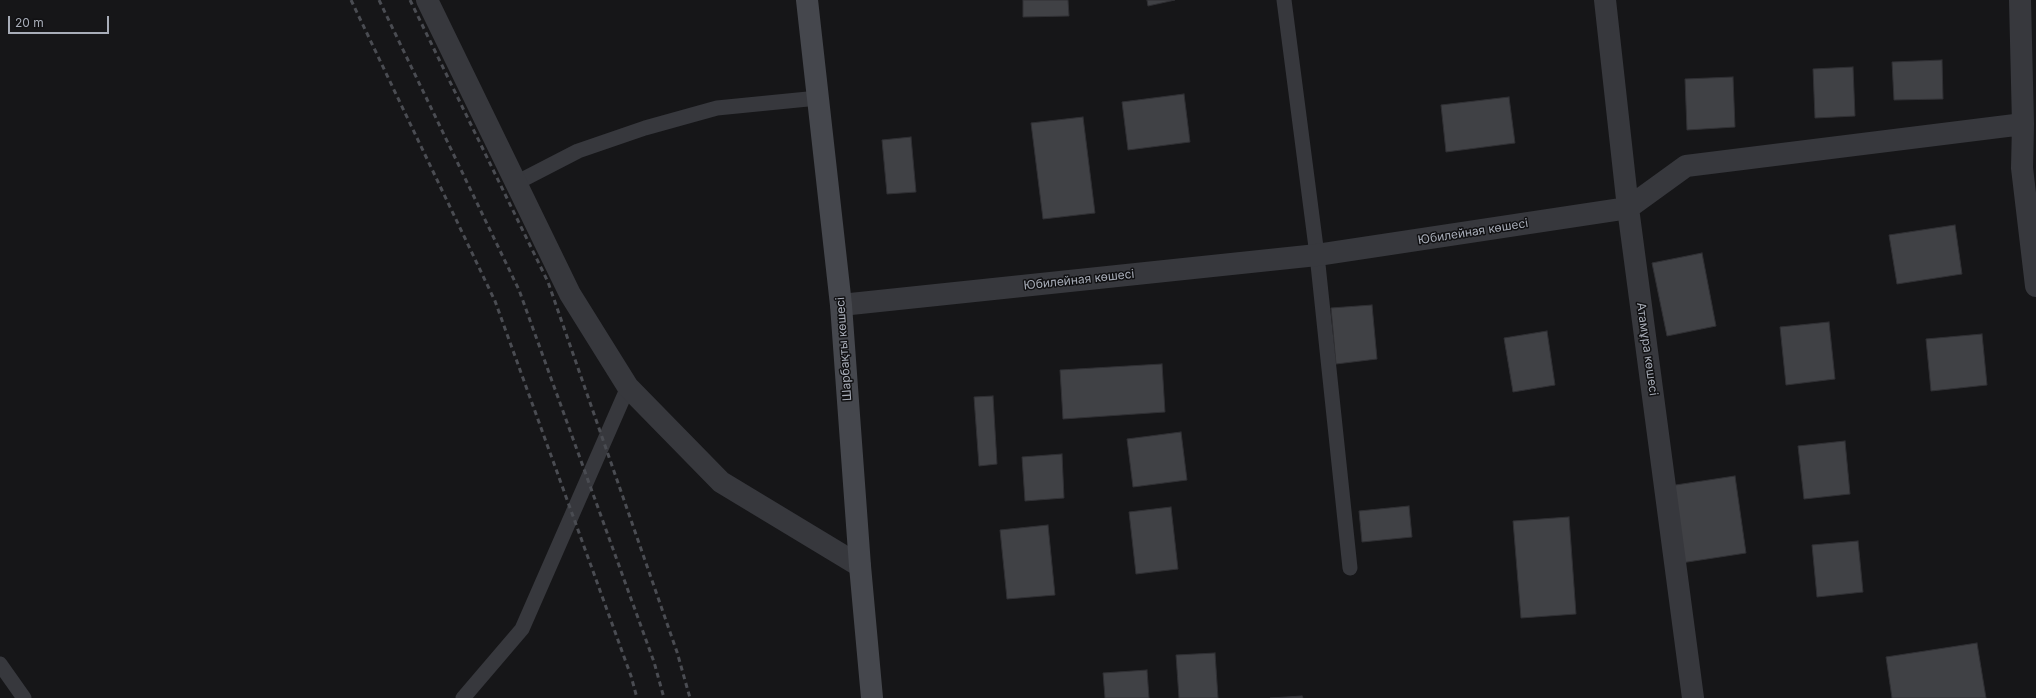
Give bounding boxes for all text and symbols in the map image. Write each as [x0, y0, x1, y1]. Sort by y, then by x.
scale bar [10, 8, 111, 34]
text: 20 m [15, 15, 44, 30]
street label: Юбилейная көшесі [1417, 216, 1529, 248]
street label: Юбилейная көшесі [1023, 267, 1135, 293]
street label: Шарбақты көшесі [833, 297, 855, 401]
street label: Атамұра көшесі [1633, 301, 1661, 397]

